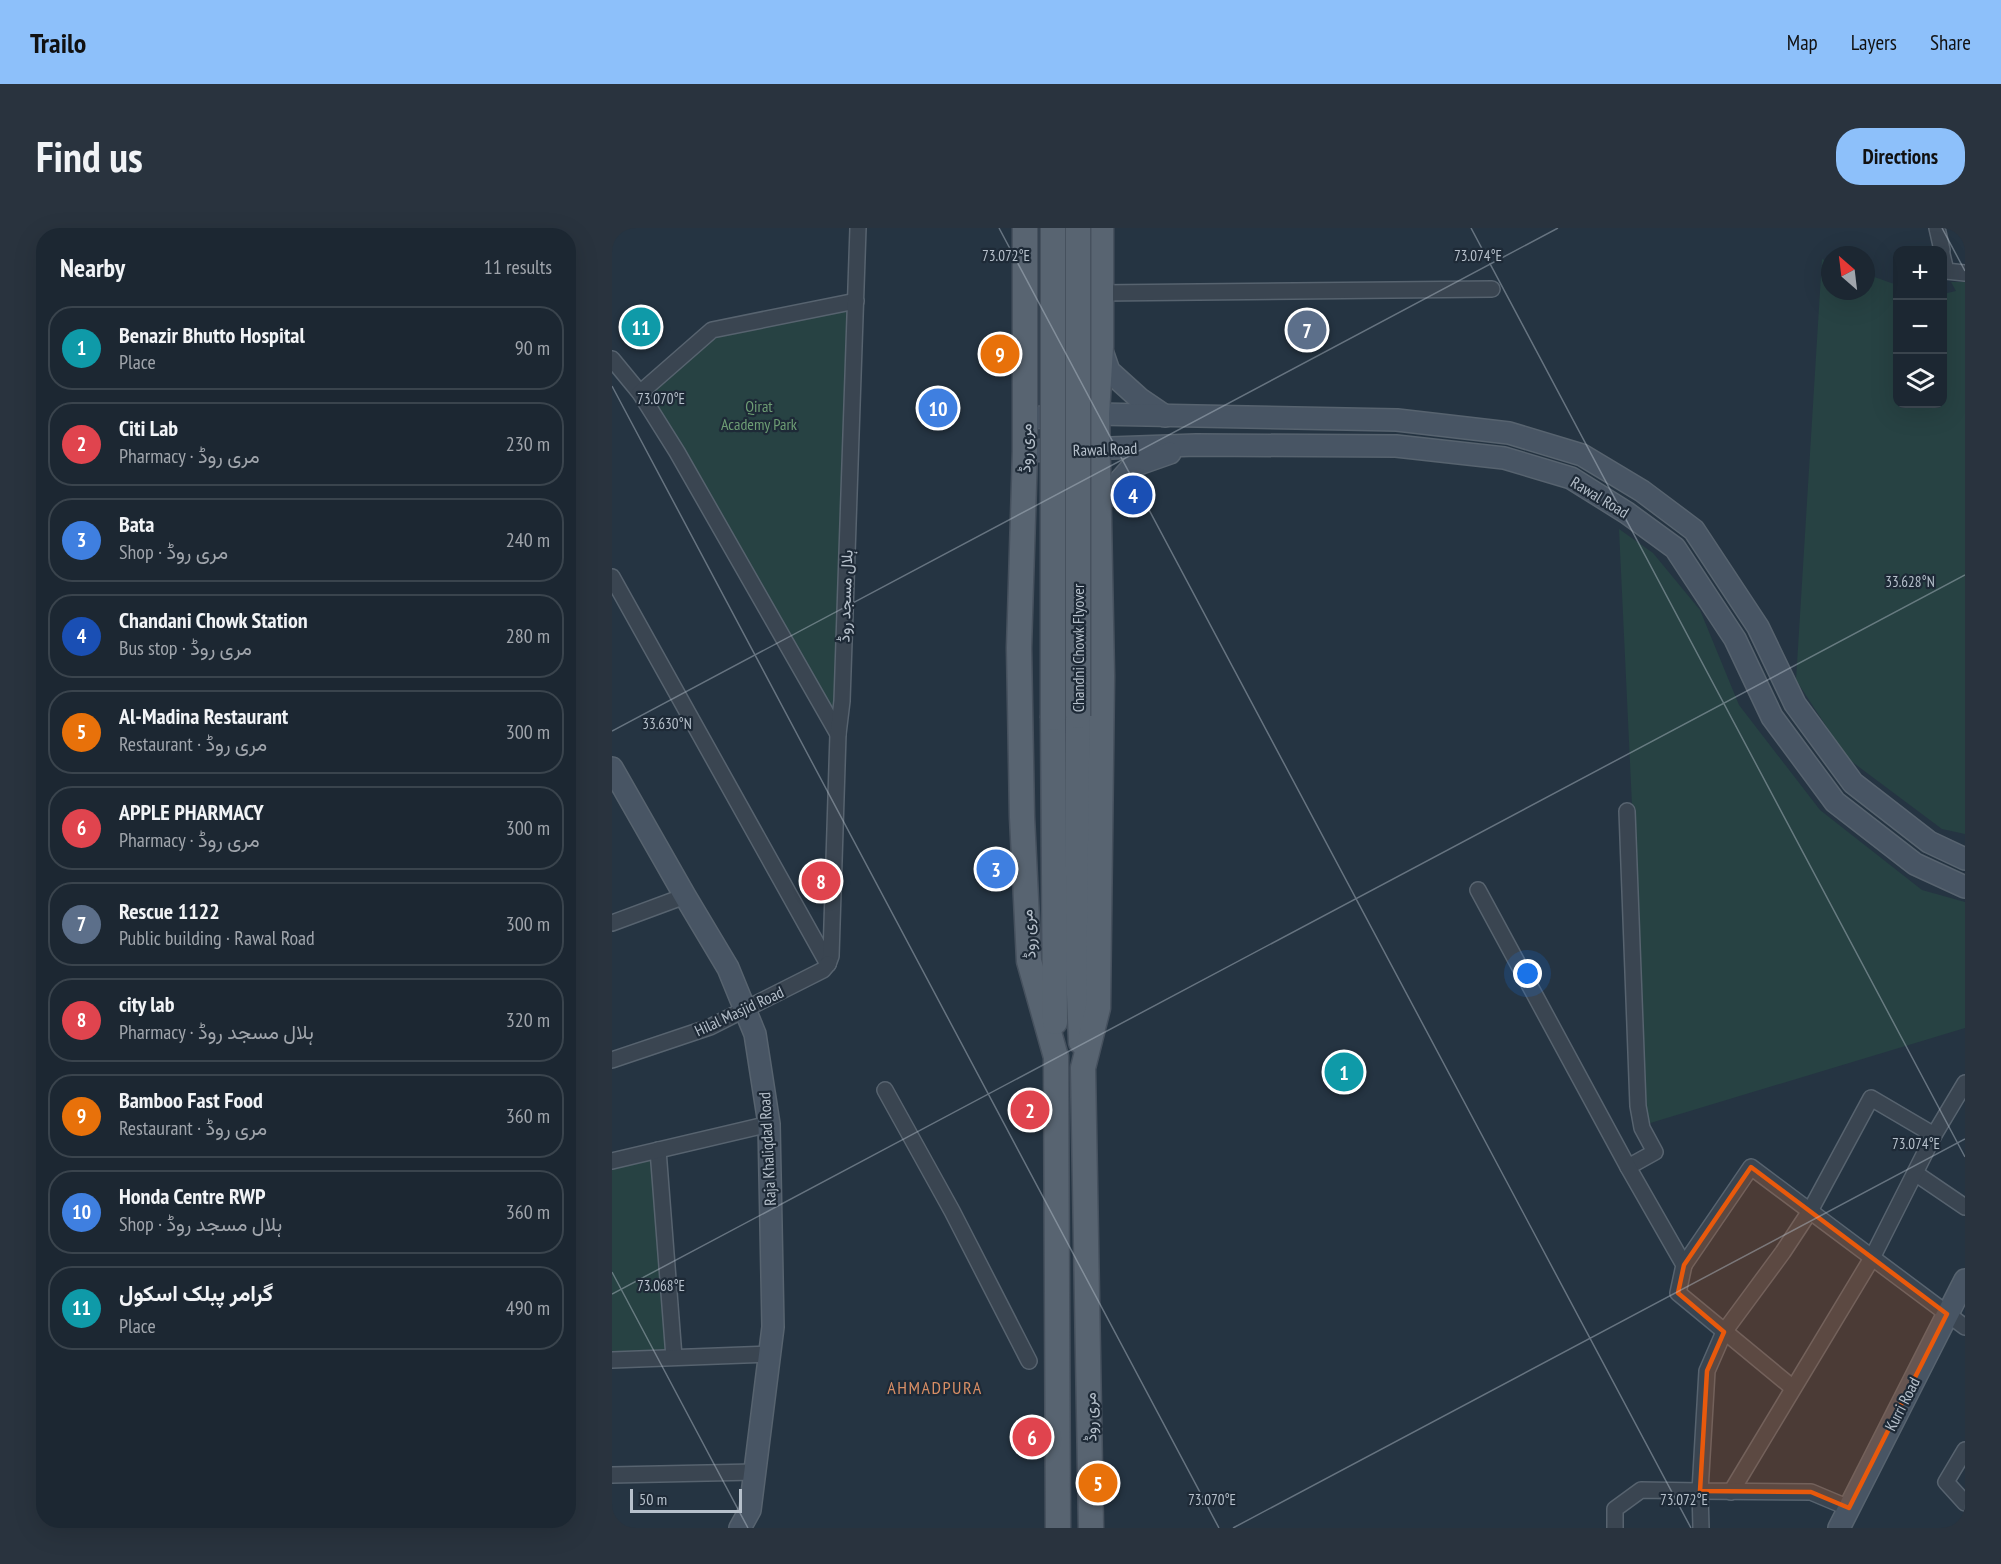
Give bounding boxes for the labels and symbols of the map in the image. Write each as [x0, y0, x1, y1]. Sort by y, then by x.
text: 73.072°E [982, 246, 1030, 265]
text: 73.074°E [1454, 246, 1502, 265]
north arrow [1821, 246, 1875, 300]
pin: 11 [621, 304, 660, 350]
pin: 7 [1288, 308, 1326, 352]
pin: 9 [980, 332, 1020, 376]
pin: 10 [918, 386, 958, 430]
text: 73.070°E [637, 389, 685, 408]
park label: Qirat Academy Park [721, 396, 798, 434]
street label: مری روڈ [1015, 423, 1036, 473]
street label: Rawal Road [1072, 438, 1138, 460]
pin: 4 [1114, 472, 1152, 518]
street label: Rawal Road [1567, 472, 1633, 522]
street label: ہلال مسجد روڈ [833, 549, 858, 643]
text: 33.628°N [1885, 572, 1935, 591]
street label: Chandni Chowk Flyover [1068, 583, 1088, 712]
text: 33.630°N [642, 714, 692, 733]
pin: 3 [976, 846, 1016, 892]
pin: 8 [802, 858, 840, 904]
street label: مری روڈ [1016, 909, 1041, 959]
your location [1513, 959, 1542, 988]
street label: Hilal Masjid Road [691, 982, 787, 1040]
pin: 1 [1324, 1050, 1364, 1094]
pin: 2 [1010, 1088, 1050, 1132]
street label: Raja Khaliqdad Road [754, 1092, 780, 1206]
text: 73.074°E [1892, 1134, 1940, 1153]
text: 73.068°E [637, 1276, 685, 1295]
street label: Kurri Road [1880, 1374, 1924, 1434]
district label: AHMADPURA [887, 1376, 983, 1399]
street label: مری روڈ [1080, 1392, 1101, 1442]
pin: 6 [1012, 1414, 1052, 1460]
pin: 5 [1078, 1460, 1118, 1506]
scale bar [630, 1486, 742, 1514]
text: 73.070°E [1188, 1490, 1236, 1509]
text: 73.072°E [1660, 1490, 1708, 1509]

